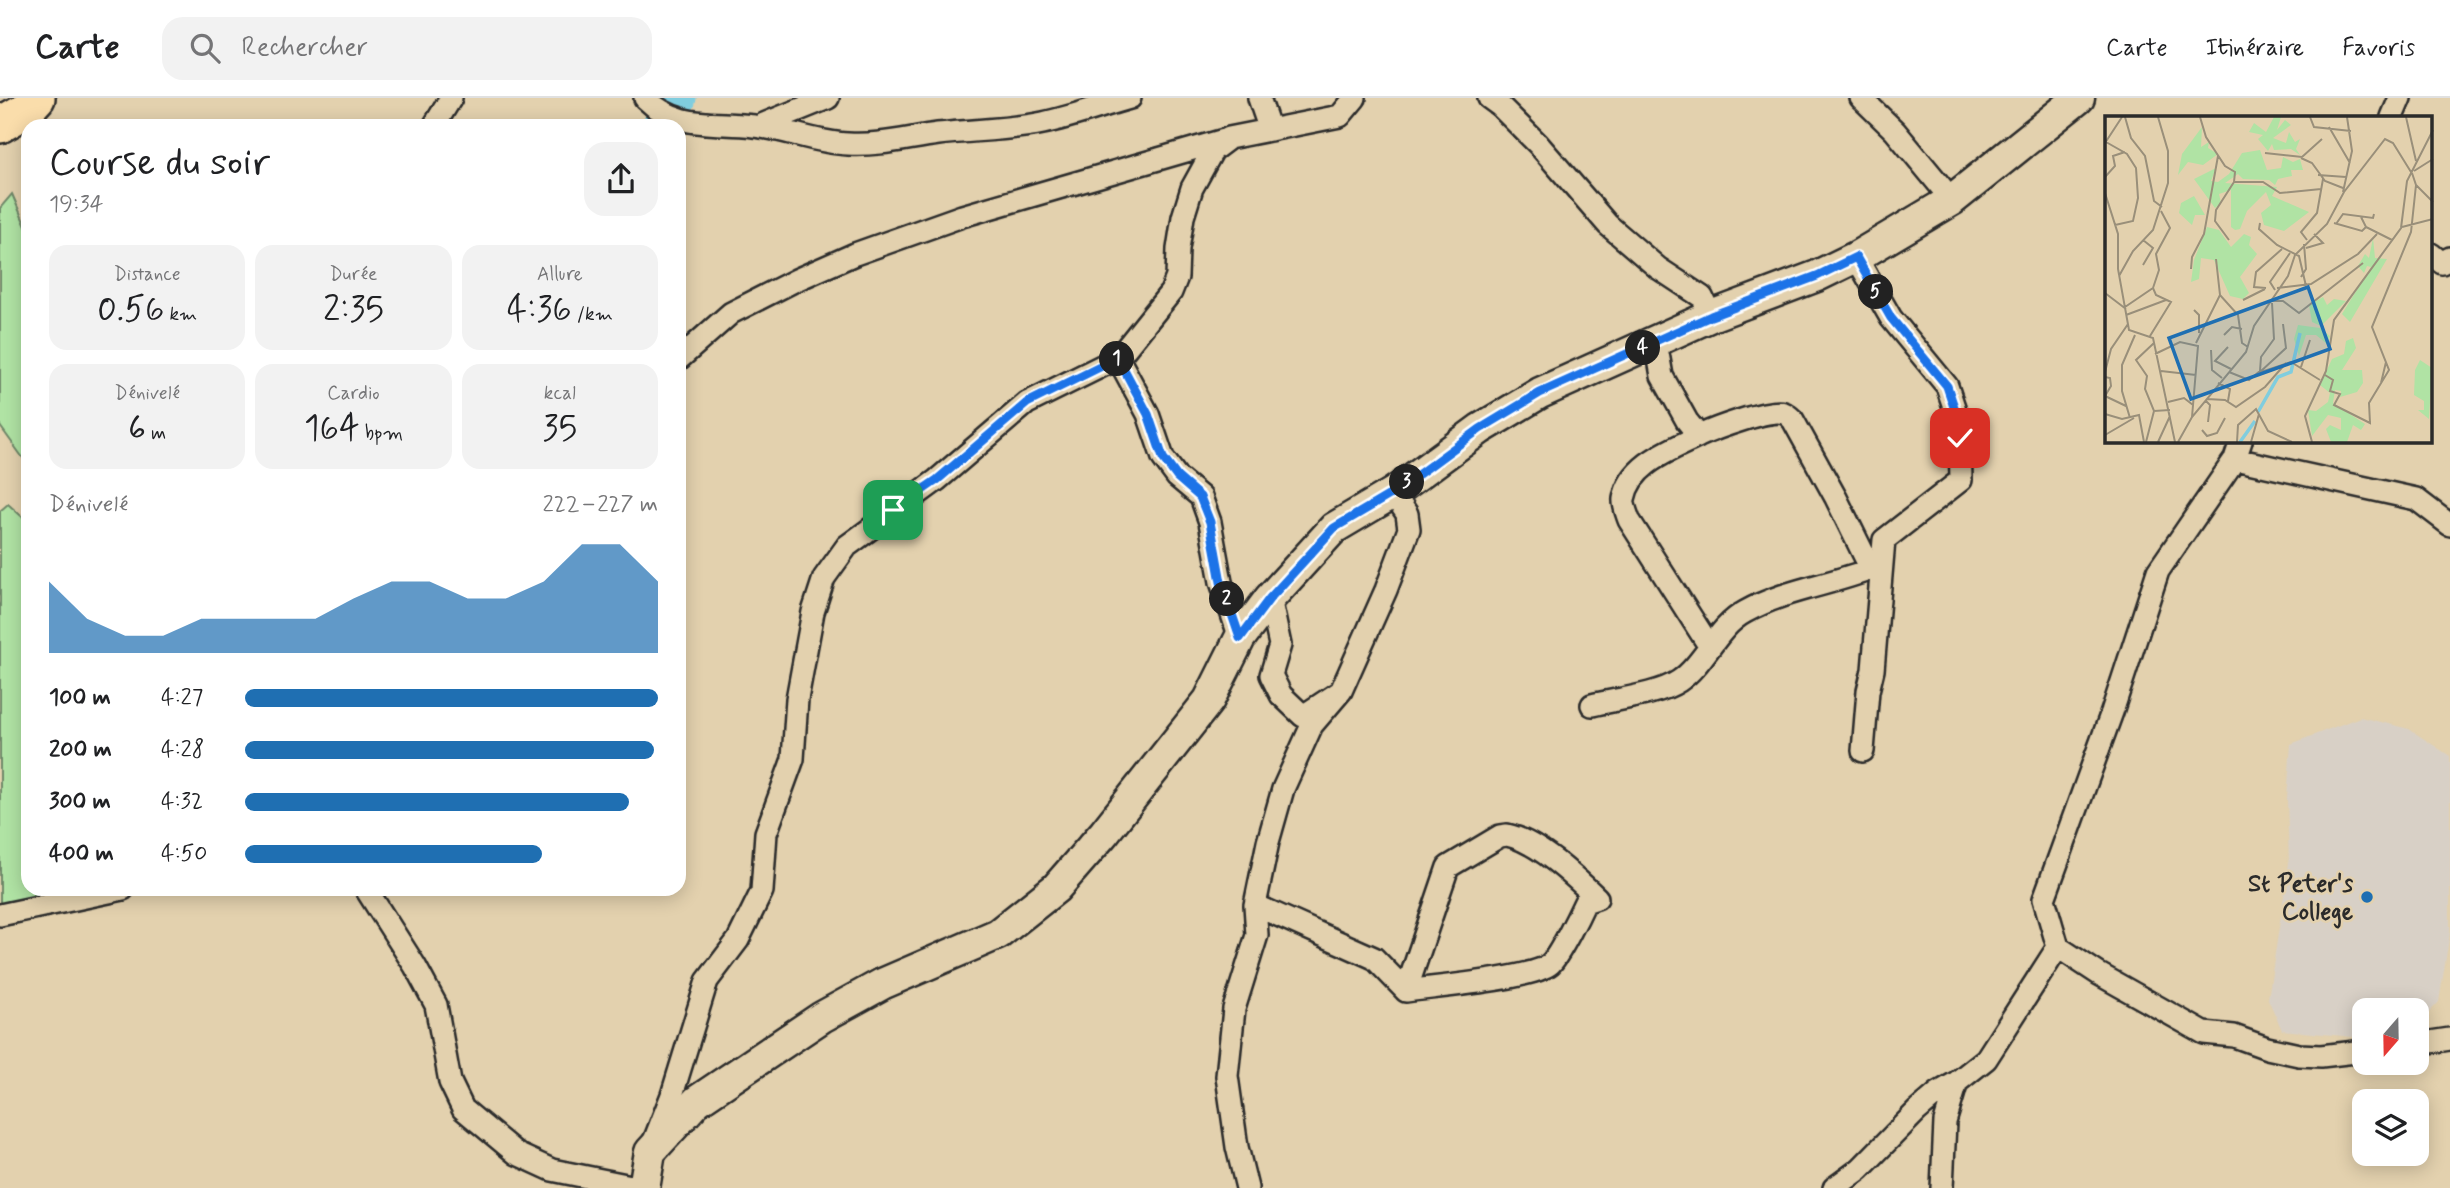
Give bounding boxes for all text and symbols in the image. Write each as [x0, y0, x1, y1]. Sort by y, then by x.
search box [162, 17, 652, 80]
text: Carte [35, 26, 120, 70]
icon: search [186, 29, 224, 67]
text: Rechercher [242, 31, 368, 65]
text: Carte [2106, 33, 2168, 64]
text: Itinéraire [2206, 33, 2304, 64]
text: Favoris [2342, 33, 2415, 64]
inset map [2105, 116, 2432, 443]
text: Course du soir [49, 139, 270, 188]
button: share [584, 142, 658, 216]
text: 19:34 [49, 190, 104, 220]
text: Distance [114, 262, 181, 287]
text: Durée [330, 262, 377, 287]
text: Allure [537, 262, 583, 287]
pin: 5 [1858, 274, 1894, 310]
text: 5 [1870, 279, 1881, 304]
text: 0.56 [97, 287, 164, 333]
text: 2:35 [323, 287, 384, 333]
text: 4:36 [507, 287, 572, 333]
text: km [164, 302, 197, 327]
text: /km [572, 302, 613, 327]
pin: 4 [1626, 330, 1660, 366]
text: 4 [1637, 335, 1648, 360]
pin: 1 [1100, 342, 1134, 376]
text: 1 [1112, 346, 1121, 371]
text: Dénivelé [114, 381, 180, 406]
text: Cardio [327, 381, 380, 406]
text: kcal [544, 381, 576, 406]
text: 6 [128, 406, 146, 452]
text: 164 [304, 406, 360, 452]
text: 35 [543, 406, 577, 452]
pin [1930, 408, 1990, 468]
icon: check [1941, 419, 1979, 457]
text: m [146, 421, 166, 446]
text: bpm [360, 421, 403, 446]
pin: 3 [1390, 464, 1424, 500]
text: 3 [1402, 469, 1411, 494]
pin [863, 480, 923, 540]
text: Dénivelé [49, 490, 128, 520]
text: 222–227 m [542, 490, 658, 520]
icon: arrive [874, 491, 912, 529]
pin: 2 [1210, 582, 1244, 616]
text: 2 [1222, 586, 1231, 611]
text: 100 m [49, 683, 111, 713]
text: 4:27 [161, 683, 203, 713]
text: 200 m [49, 735, 112, 765]
text: 4:28 [161, 735, 204, 765]
text: 300 m [49, 787, 111, 817]
text: 4:32 [161, 787, 203, 817]
text: 400 m [49, 839, 114, 869]
text: 4:50 [161, 839, 207, 869]
place label: St Peter's College [2248, 869, 2354, 929]
marker: St Peter's College [2359, 889, 2375, 905]
north arrow [2352, 998, 2429, 1074]
map controls [2352, 998, 2429, 1166]
button: layers [2352, 1089, 2429, 1166]

